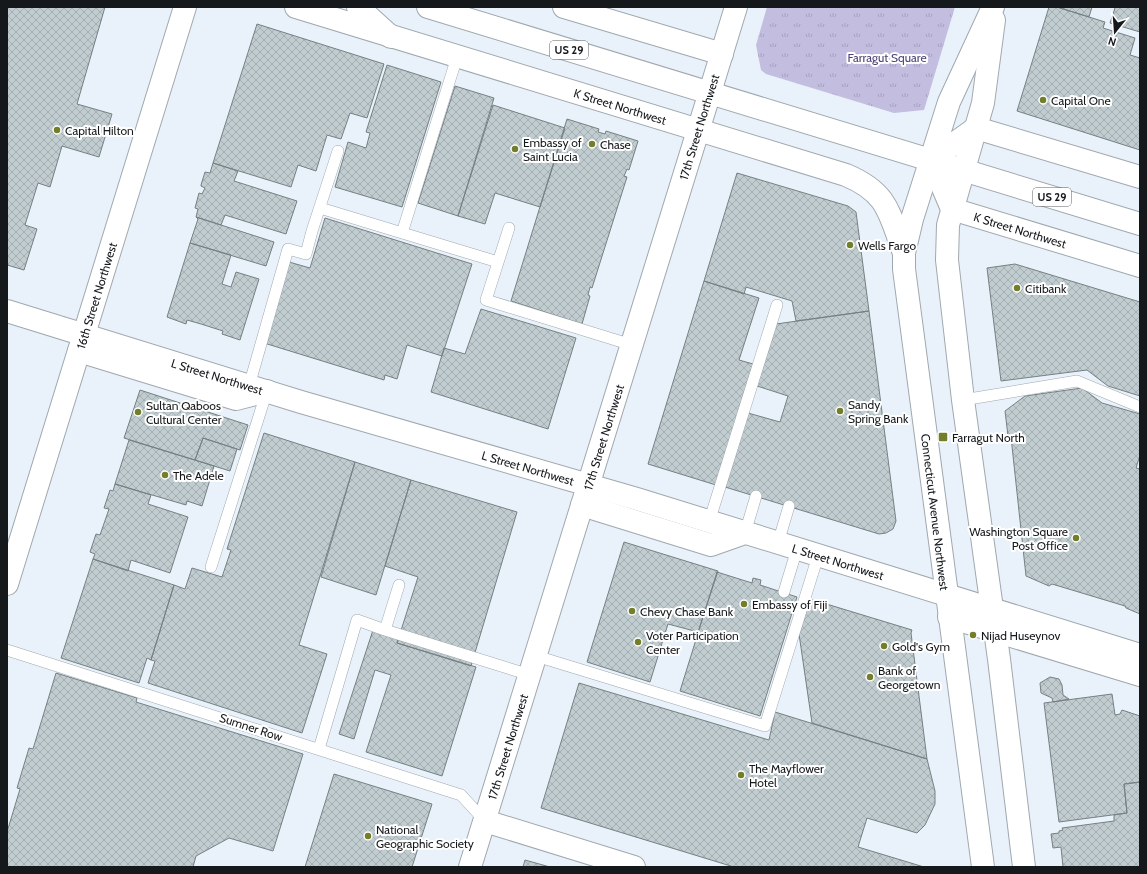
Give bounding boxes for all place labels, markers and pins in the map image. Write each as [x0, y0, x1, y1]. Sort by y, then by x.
place label: Capital One [1051, 93, 1111, 108]
marker: Capital One [1038, 95, 1048, 105]
place label: Capital Hilton [65, 123, 134, 138]
marker: Capital Hilton [52, 125, 62, 135]
place label: Embassy of Saint Lucia [523, 135, 582, 164]
place label: Chase [600, 137, 631, 152]
marker: Chase [587, 139, 597, 149]
marker: Embassy of Saint Lucia [510, 144, 520, 154]
place label: Wells Fargo [858, 238, 916, 253]
marker: Wells Fargo [845, 240, 855, 250]
place label: Citibank [1025, 281, 1067, 296]
marker: Citibank [1012, 283, 1022, 293]
place label: Sandy Spring Bank [848, 397, 909, 426]
place label: Sultan Qaboos Cultural Center [146, 398, 222, 427]
marker: Sandy Spring Bank [835, 406, 845, 416]
marker: Sultan Qaboos Cultural Center [133, 407, 143, 417]
place label: Farragut North [952, 430, 1025, 445]
marker: Farragut North [937, 431, 949, 443]
place label: The Adele [173, 468, 224, 483]
marker: The Adele [160, 470, 170, 480]
place label: Washington Square Post Office [969, 524, 1068, 553]
marker: Washington Square Post Office [1071, 533, 1081, 543]
place label: Embassy of Fiji [752, 597, 827, 612]
marker: Embassy of Fiji [739, 599, 749, 609]
place label: Chevy Chase Bank [640, 604, 734, 619]
marker: Chevy Chase Bank [627, 606, 637, 616]
place label: Voter Participation Center [646, 628, 739, 657]
place label: Nijad Huseynov [981, 628, 1060, 643]
marker: Nijad Huseynov [968, 630, 978, 640]
marker: Voter Participation Center [633, 637, 643, 647]
place label: Gold's Gym [892, 639, 950, 654]
marker: Gold's Gym [879, 641, 889, 651]
place label: Bank of Georgetown [878, 663, 941, 692]
marker: Bank of Georgetown [865, 672, 875, 682]
place label: The Mayflower Hotel [749, 761, 824, 790]
marker: The Mayflower Hotel [736, 770, 746, 780]
place label: National Geographic Society [376, 822, 474, 851]
marker: National Geographic Society [363, 831, 373, 841]

